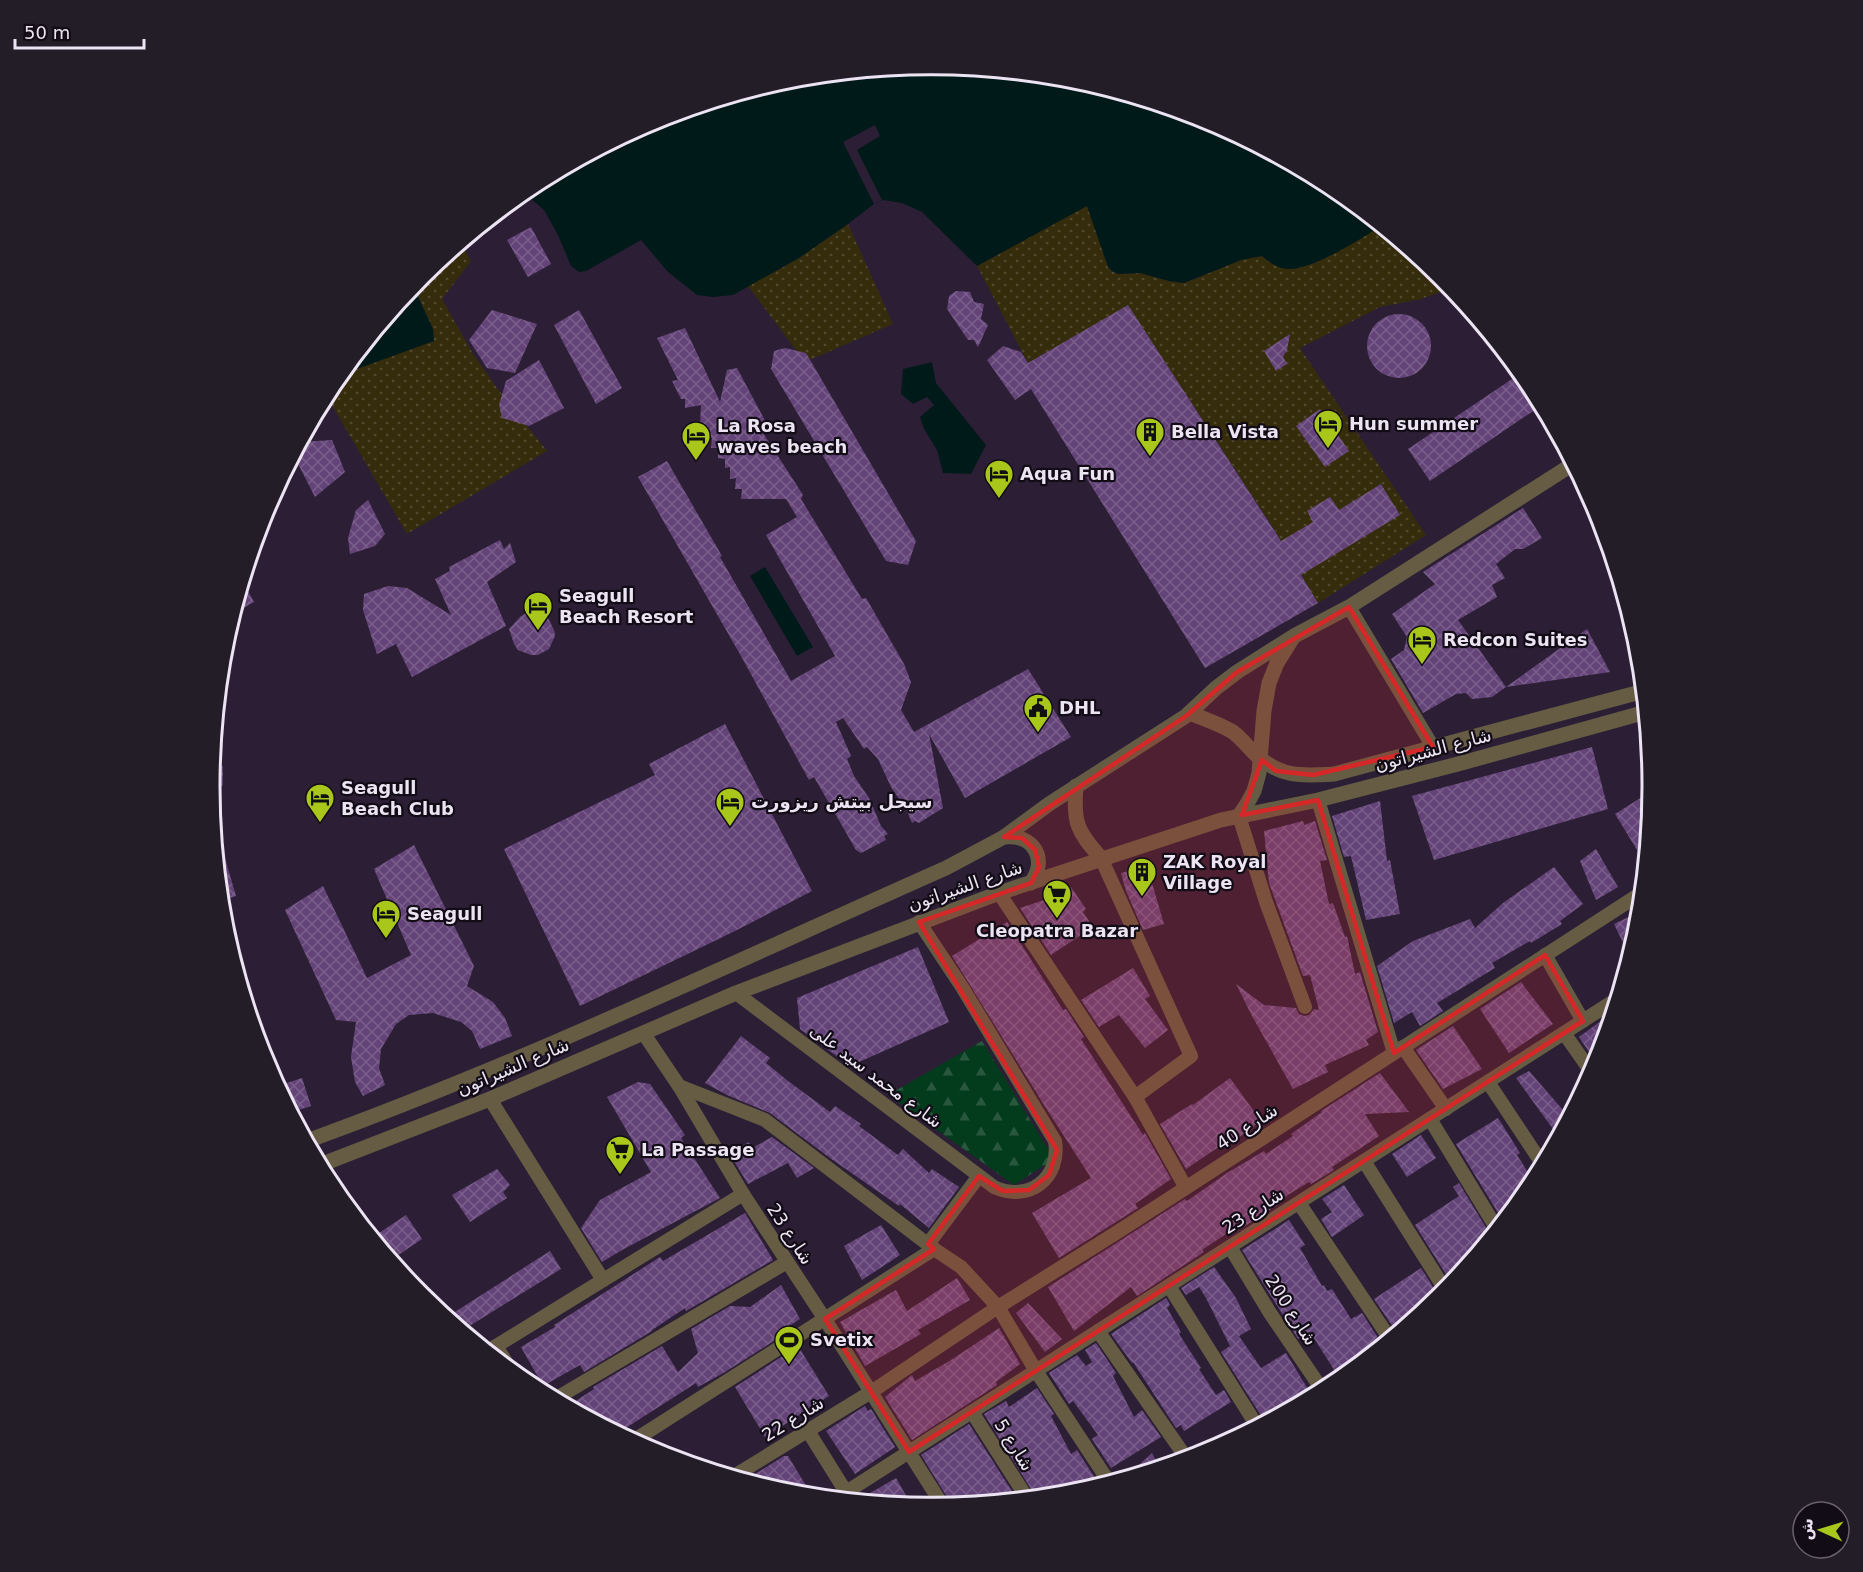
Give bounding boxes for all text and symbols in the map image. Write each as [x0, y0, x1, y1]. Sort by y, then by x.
scale bar [15, 12, 144, 50]
text: 50 m [24, 22, 70, 43]
hotel icon: Hun summer [1312, 408, 1344, 450]
place label: Hun summer [1349, 413, 1478, 434]
place label: La Rosa waves beach [717, 415, 847, 457]
building icon: Bella Vista [1134, 416, 1166, 458]
hotel icon: La Rosa waves beach [680, 420, 712, 462]
place label: Bella Vista [1171, 421, 1279, 442]
hotel icon: Aqua Fun [983, 458, 1015, 500]
place label: Aqua Fun [1020, 463, 1115, 484]
place label: Seagull Beach Resort [559, 585, 694, 627]
hotel icon: Seagull Beach Resort [522, 590, 554, 632]
hotel icon: Redcon Suites [1406, 624, 1438, 666]
place label: Redcon Suites [1443, 629, 1588, 650]
public building icon: DHL [1022, 692, 1054, 734]
place label: DHL [1059, 697, 1100, 718]
street label: شارع الشيراتون [1372, 724, 1494, 776]
place label: Seagull Beach Club [341, 777, 454, 819]
hotel icon: Seagull Beach Club [304, 782, 336, 824]
hotel icon: سيجل بيتش ريزورت [714, 786, 746, 828]
place label: سيجل بيتش ريزورت [751, 791, 932, 813]
place label: ZAK Royal Village [1163, 851, 1266, 893]
street label: شارع الشيراتون [905, 856, 1025, 916]
building icon: ZAK Royal Village [1126, 856, 1158, 898]
supermarket icon: Cleopatra Bazar [1041, 878, 1073, 920]
hotel icon: Seagull [370, 898, 402, 940]
place label: Seagull [407, 903, 482, 924]
place label: Cleopatra Bazar [976, 920, 1138, 941]
street label: شارع محمد سيد على [806, 1019, 946, 1133]
street label: شارع الشيراتون [453, 1033, 573, 1101]
street label: شارع 40 [1212, 1099, 1282, 1155]
supermarket icon: La Passage [604, 1134, 636, 1176]
place label: La Passage [641, 1139, 754, 1160]
street label: شارع 23 [1218, 1183, 1288, 1239]
street label: شارع 23 [762, 1199, 818, 1269]
street label: شارع 200 [1260, 1270, 1322, 1350]
sports icon: Svetix [773, 1324, 805, 1366]
place label: Svetix [810, 1329, 874, 1350]
street label: شارع 22 [758, 1391, 828, 1447]
street label: شارع 5 [990, 1415, 1038, 1475]
north arrow [1791, 1500, 1851, 1560]
text: ش [1796, 1517, 1817, 1541]

